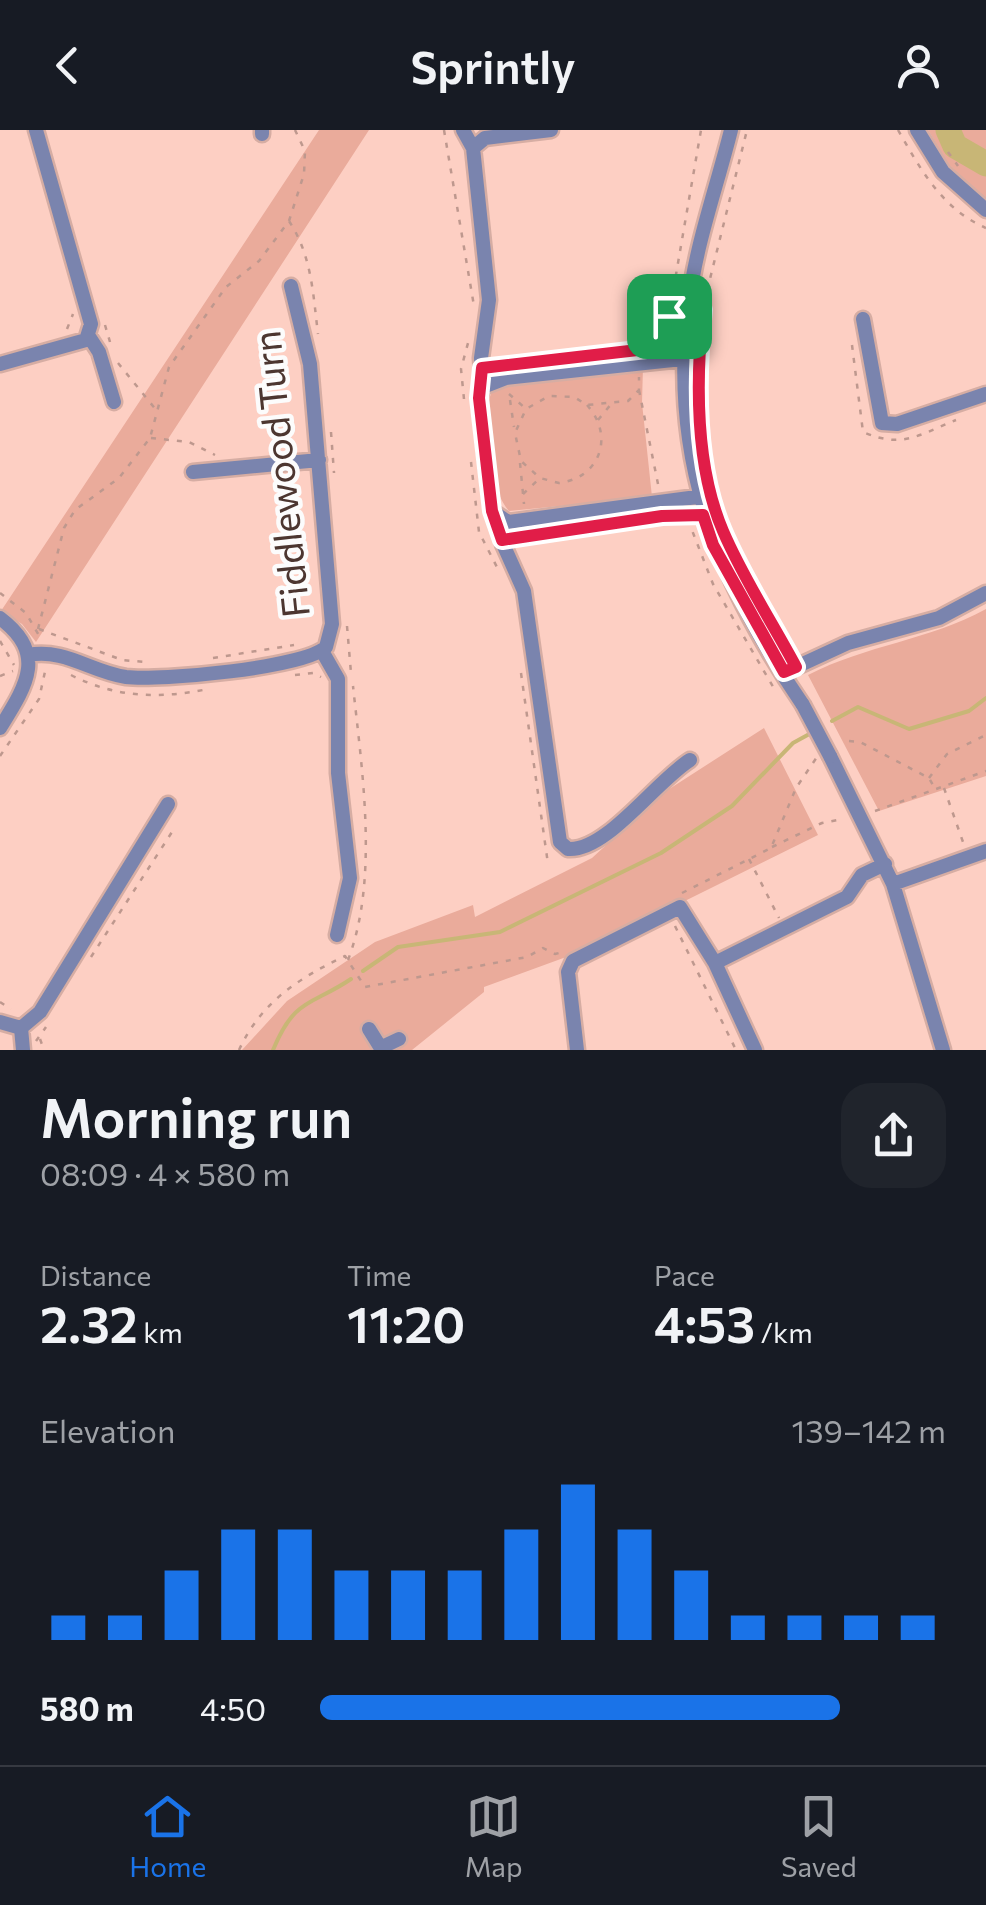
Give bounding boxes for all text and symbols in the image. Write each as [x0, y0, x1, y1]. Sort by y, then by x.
icon: back [40, 38, 95, 93]
text: Sprintly [410, 38, 576, 93]
icon: person [891, 38, 946, 93]
pin [627, 274, 712, 359]
icon: arrive [642, 289, 697, 344]
street label: Fiddlewood Turn [241, 328, 318, 620]
text: Morning run [40, 1082, 352, 1149]
button: share [841, 1083, 946, 1188]
text: 08:09 · 4 × 580 m [40, 1153, 290, 1193]
text: Distance [40, 1258, 151, 1292]
text: Time [347, 1258, 411, 1292]
text: Pace [654, 1258, 715, 1292]
text: 2.32 [40, 1292, 138, 1353]
text: 11:20 [347, 1292, 465, 1353]
text: 4:53 [654, 1292, 755, 1353]
text: km [138, 1315, 183, 1349]
text: /km [755, 1315, 813, 1349]
text: Elevation [40, 1410, 175, 1450]
text: 139–142 m [792, 1410, 946, 1450]
text: 580 m [40, 1688, 134, 1728]
text: 4:50 [200, 1688, 266, 1728]
tab: Home [129, 1789, 206, 1883]
tab: Map [465, 1789, 523, 1883]
tab: Saved [781, 1789, 857, 1883]

